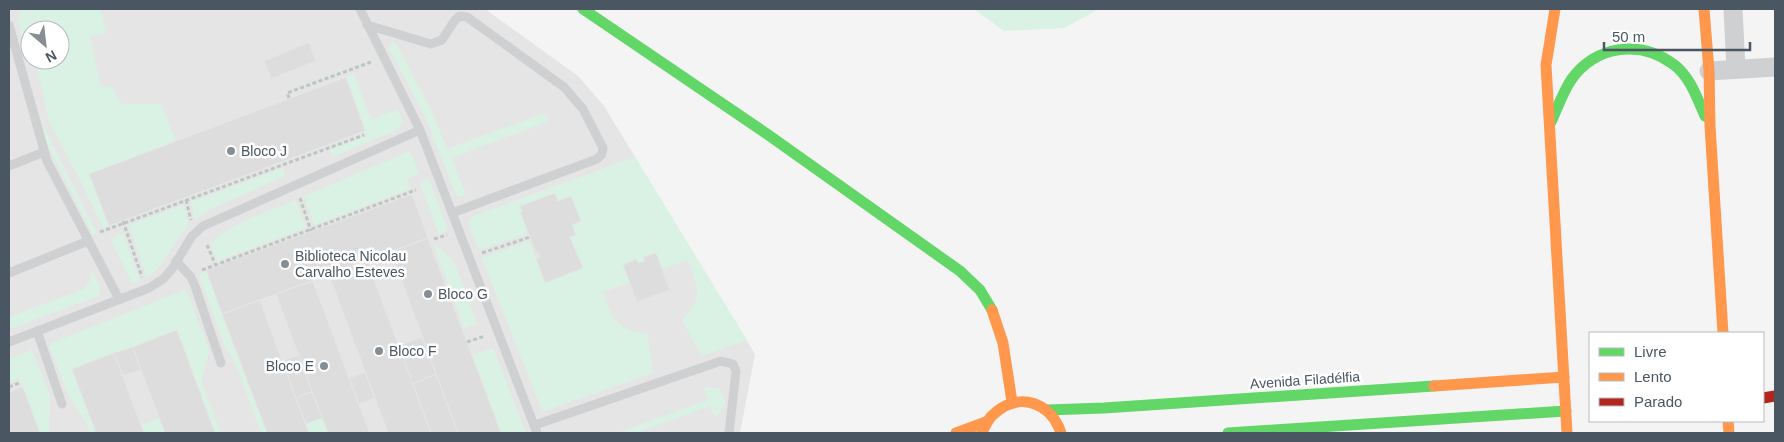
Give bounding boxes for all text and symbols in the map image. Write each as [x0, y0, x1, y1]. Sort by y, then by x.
north arrow [20, 20, 70, 70]
scale bar [1604, 20, 1750, 52]
text: 50 m [1612, 28, 1645, 45]
text: N [43, 47, 59, 66]
place label: Bloco J [241, 143, 287, 159]
marker: Bloco J [225, 145, 237, 157]
place label: Biblioteca Nicolau Carvalho Esteves [295, 248, 406, 280]
marker: Biblioteca Nicolau Carvalho Esteves [279, 258, 291, 270]
place label: Bloco G [438, 286, 488, 302]
marker: Bloco G [422, 288, 434, 300]
legend [1589, 332, 1764, 422]
place label: Bloco F [389, 343, 436, 359]
text: Livre [1634, 343, 1667, 360]
marker: Bloco F [373, 345, 385, 357]
place label: Bloco E [266, 358, 314, 374]
marker: Bloco E [318, 360, 330, 372]
street label: Avenida Filadélfia [1249, 368, 1361, 392]
text: Lento [1634, 368, 1672, 385]
text: Parado [1634, 393, 1682, 410]

